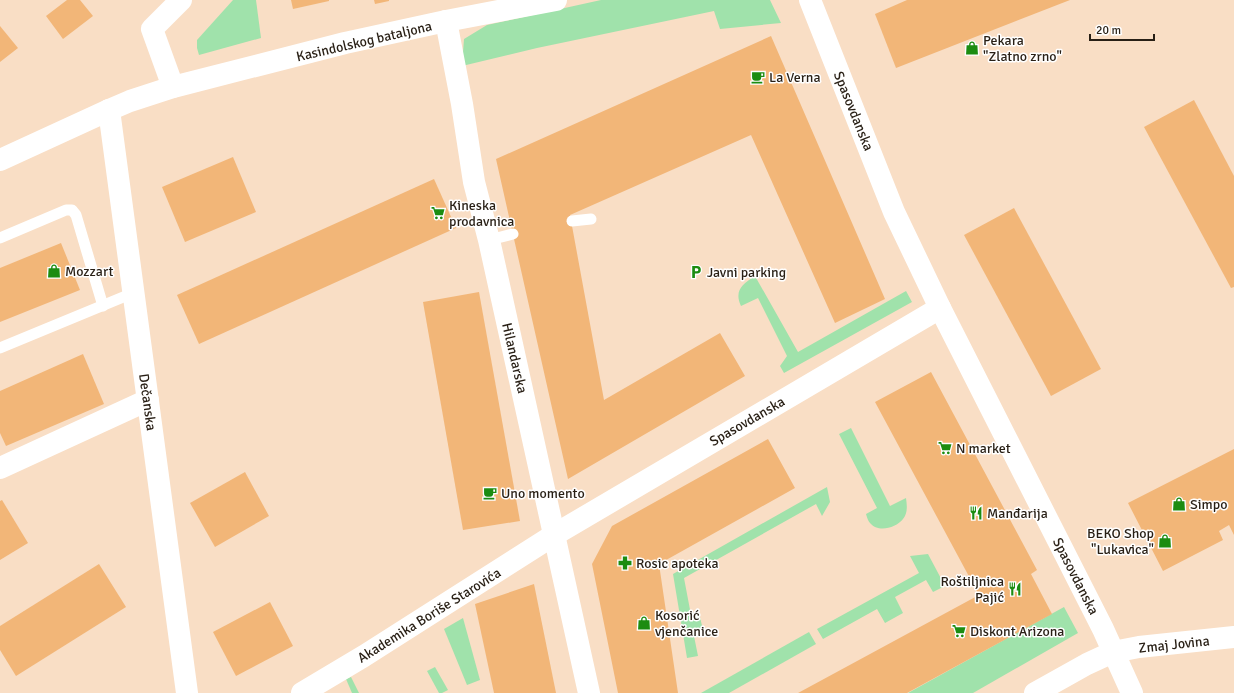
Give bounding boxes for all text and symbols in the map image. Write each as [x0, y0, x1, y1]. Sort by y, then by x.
scale bar [1090, 16, 1154, 42]
street label: Kasindolskog bataljona [295, 18, 434, 65]
text: 20 m [1096, 23, 1121, 38]
place label: Pekara "Zlatno zrno" [983, 32, 1062, 65]
shop icon: Pekara "Zlatno zrno" [964, 40, 980, 56]
cafe icon: La Verna [750, 69, 766, 85]
place label: La Verna [769, 69, 821, 86]
street label: Spasovdanska [830, 69, 877, 153]
place label: Kineska prodavnica [449, 197, 514, 230]
supermarket icon: Kineska prodavnica [430, 205, 446, 221]
shop icon: Mozzart [46, 263, 62, 279]
place label: Mozzart [65, 263, 113, 280]
parking icon: Javni parking [688, 264, 704, 280]
place label: Javni parking [707, 264, 786, 281]
street label: Hilandarska [498, 321, 531, 395]
street label: Dečanska [135, 372, 160, 432]
street label: Spasovdanska [707, 393, 788, 450]
supermarket icon: N market [937, 440, 953, 456]
place label: N market [956, 440, 1011, 457]
cafe icon: Uno momento [482, 485, 498, 501]
place label: Uno momento [501, 485, 585, 502]
shop icon: Simpo [1171, 496, 1187, 512]
place label: Simpo [1190, 496, 1227, 513]
restaurant icon: Manđarija [968, 505, 984, 521]
place label: Manđarija [987, 505, 1048, 522]
place label: BEKO Shop "Lukavica" [1087, 525, 1154, 558]
shop icon: BEKO Shop "Lukavica" [1157, 533, 1173, 549]
street label: Spasovdanska [1049, 535, 1102, 618]
pharmacy icon: Rosic apoteka [617, 555, 633, 571]
place label: Rosic apoteka [636, 555, 719, 572]
street label: Akademika Boriše Starovića [354, 564, 504, 667]
place label: Roštiljnica Pajić [941, 573, 1004, 606]
restaurant icon: Roštiljnica Pajić [1007, 581, 1023, 597]
place label: Kosorić vjenčanice [655, 607, 718, 640]
shop icon: Kosorić vjenčanice [636, 615, 652, 631]
supermarket icon: Diskont Arizona [951, 623, 967, 639]
place label: Diskont Arizona [970, 623, 1064, 640]
street label: Zmaj Jovina [1138, 632, 1210, 657]

